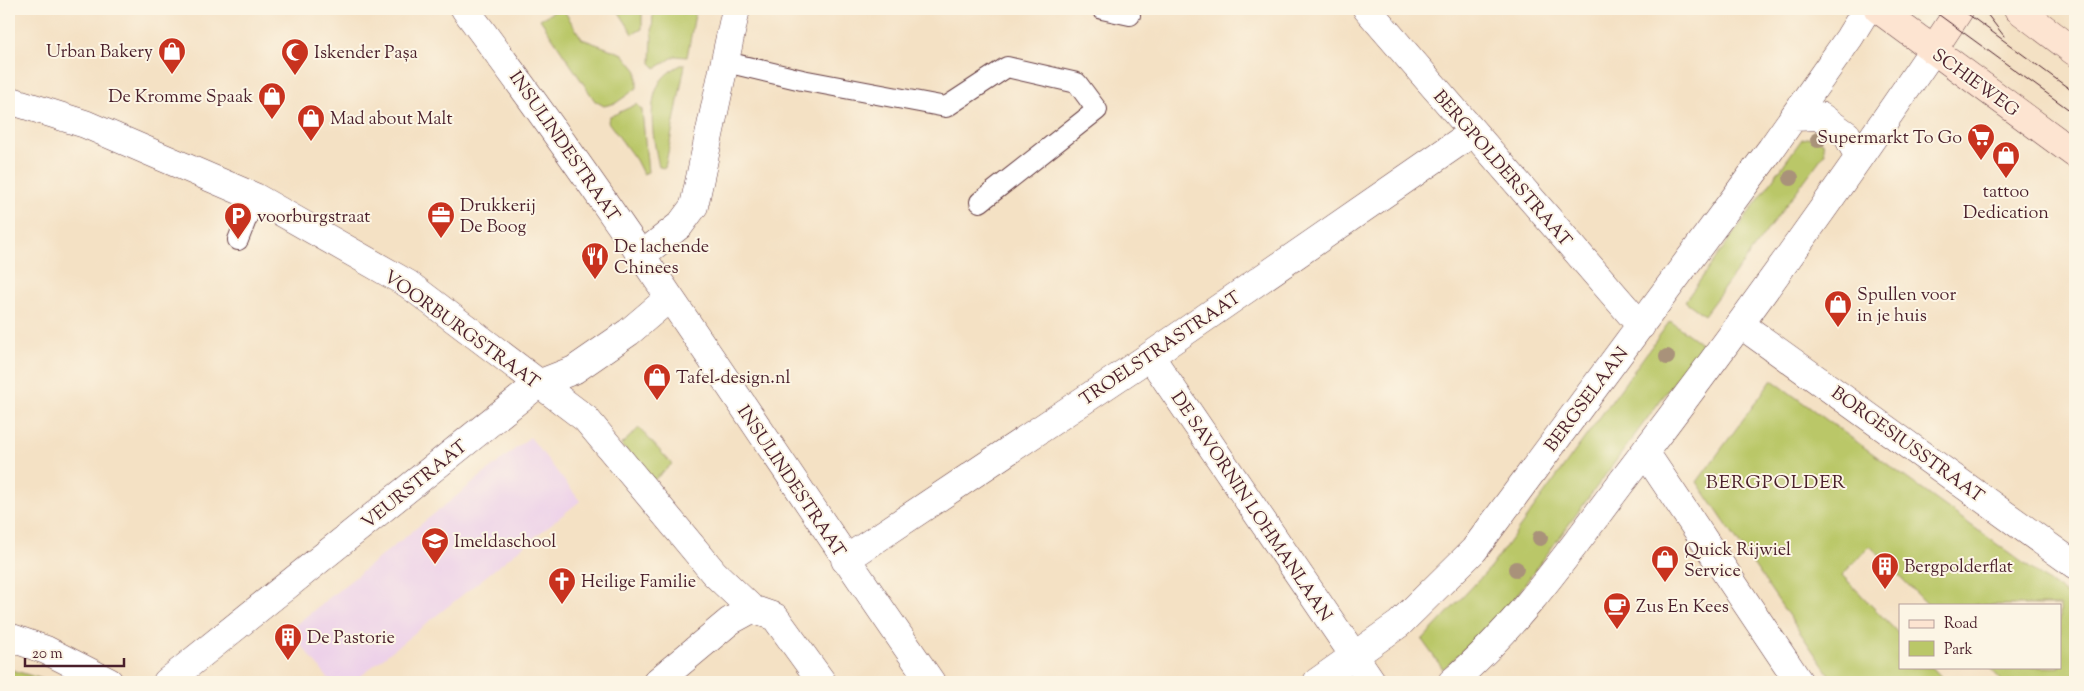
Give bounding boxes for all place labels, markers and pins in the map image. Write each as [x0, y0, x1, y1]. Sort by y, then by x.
shop icon: Urban Bakery [157, 36, 187, 75]
mosque icon: Iskender Paşa [280, 37, 310, 76]
place label: Urban Bakery [46, 40, 153, 66]
place label: Iskender Paşa [314, 41, 418, 67]
shop icon: De Kromme Spaak [257, 81, 287, 120]
place label: De Kromme Spaak [108, 85, 253, 111]
shop icon: Mad about Malt [296, 103, 326, 142]
place label: Mad about Malt [330, 107, 453, 133]
supermarket icon: Supermarkt To Go [1966, 122, 1996, 161]
place label: Supermarkt To Go [1817, 126, 1962, 152]
shop icon: tattoo Dedication [1991, 140, 2021, 179]
place label: tattoo Dedication [1963, 180, 2049, 227]
place label: Drukkerij De Boog [460, 194, 536, 241]
office icon: Drukkerij De Boog [426, 200, 456, 239]
parking icon: voorburgstraat [223, 201, 253, 240]
place label: voorburgstraat [257, 205, 370, 231]
place label: De lachende Chinees [614, 235, 709, 282]
restaurant icon: De lachende Chinees [580, 241, 610, 280]
place label: Spullen voor in je huis [1857, 283, 1956, 330]
shop icon: Spullen voor in je huis [1823, 289, 1853, 328]
shop icon: Tafel-design.nl [642, 362, 672, 401]
place label: Tafel-design.nl [676, 366, 791, 392]
school or university icon: Imeldaschool [420, 526, 450, 565]
place label: Imeldaschool [454, 530, 556, 556]
place label: Quick Rijwiel Service [1684, 538, 1791, 585]
shop icon: Quick Rijwiel Service [1650, 544, 1680, 583]
building icon: Bergpolderflat [1870, 551, 1900, 590]
place label: Bergpolderflat [1904, 555, 2013, 581]
church icon: Heilige Familie [547, 566, 577, 605]
place label: Heilige Familie [581, 570, 696, 596]
cafe icon: Zus En Kees [1602, 591, 1632, 630]
place label: Zus En Kees [1636, 595, 1729, 621]
building icon: De Pastorie [273, 622, 303, 661]
place label: De Pastorie [307, 626, 395, 652]

